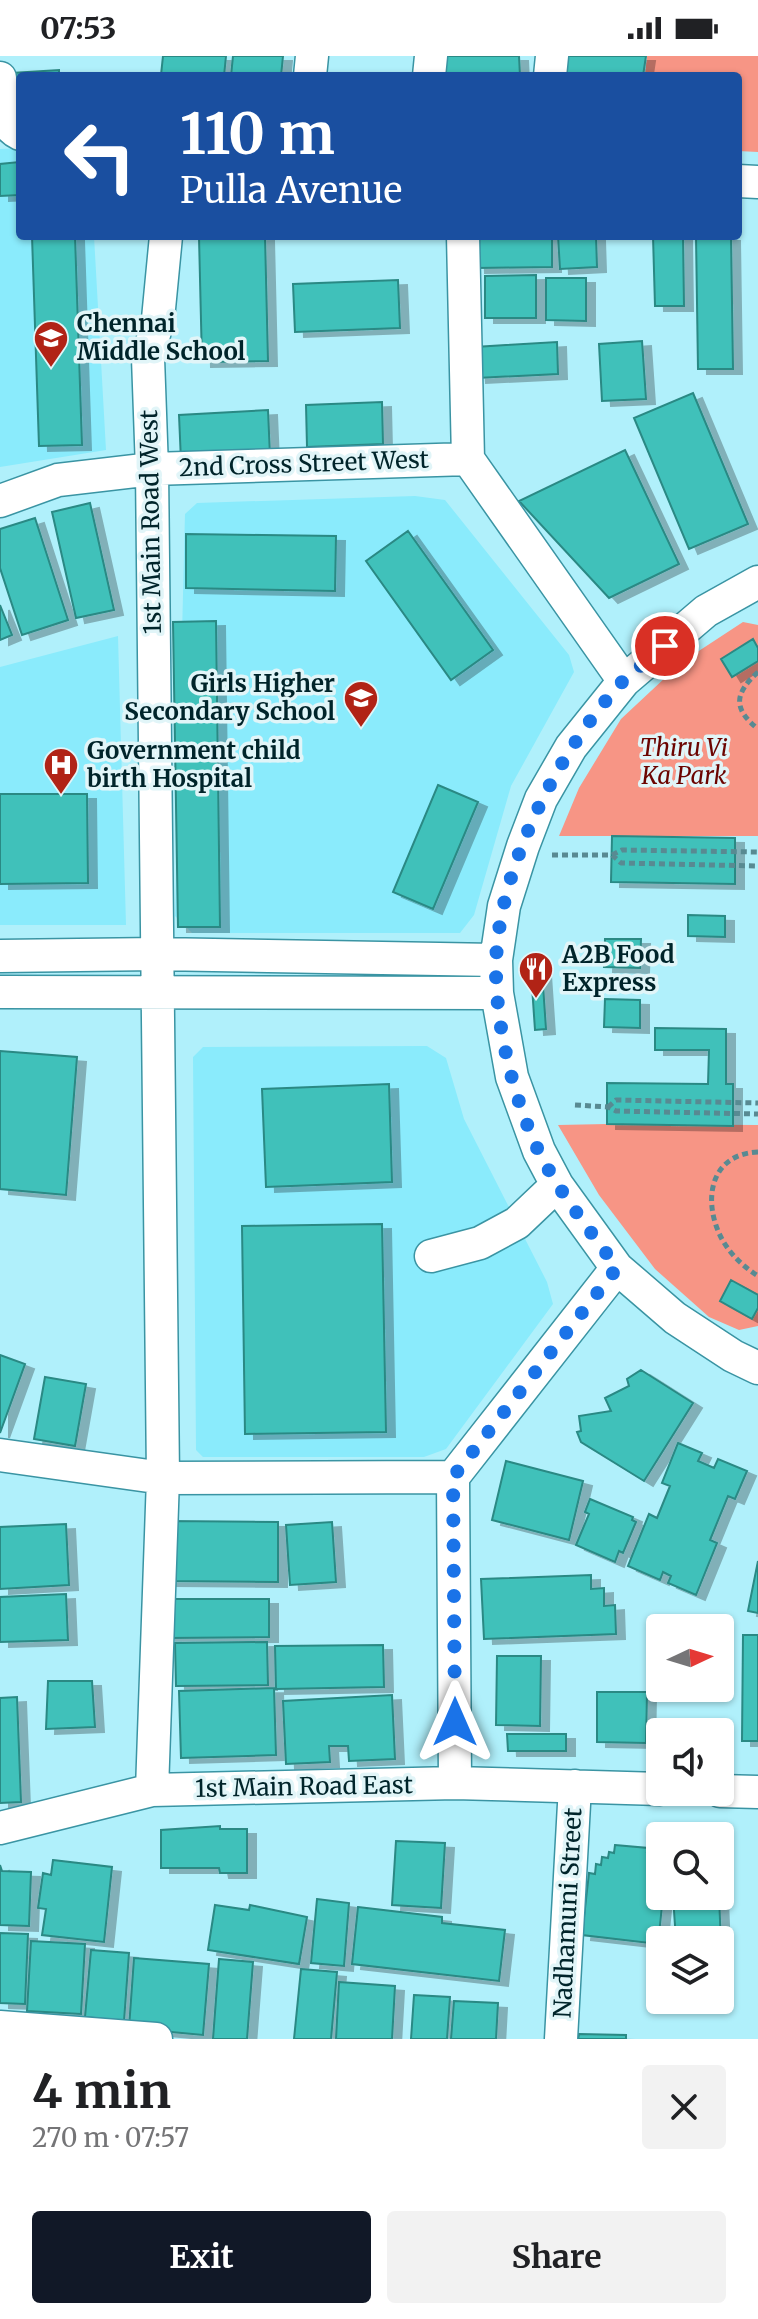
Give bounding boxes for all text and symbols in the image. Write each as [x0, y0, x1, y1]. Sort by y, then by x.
text: 07:53 [40, 9, 116, 47]
text: 110 m [180, 99, 335, 169]
icon: left [48, 104, 152, 208]
text: Pulla Avenue [180, 168, 402, 213]
place label: Chennai Middle School [77, 308, 246, 367]
school or university icon: Chennai Middle School [32, 319, 70, 369]
street label: 1st Main Road West [133, 409, 168, 634]
street label: 2nd Cross Street West [178, 444, 430, 483]
pin [631, 612, 699, 680]
icon: arrive [643, 624, 687, 668]
place label: Girls Higher Secondary School [124, 668, 335, 727]
school or university icon: Girls Higher Secondary School [342, 679, 380, 729]
park label: Thiru Vi Ka Park [640, 732, 728, 791]
place label: Government child birth Hospital [87, 735, 301, 794]
hospital icon: Government child birth Hospital [42, 746, 80, 796]
place label: A2B Food Express [561, 939, 675, 998]
restaurant icon: A2B Food Express [517, 950, 555, 1000]
north arrow [646, 1614, 734, 1702]
map controls [646, 1614, 734, 2014]
position arrow [413, 1680, 497, 1764]
button: sound [646, 1718, 734, 1806]
street label: 1st Main Road East [195, 1769, 414, 1804]
street label: Nadhamuni Street [547, 1806, 589, 2019]
button: search [646, 1822, 734, 1910]
button: layers [646, 1926, 734, 2014]
text: 4 min [32, 2061, 171, 2121]
button: close [642, 2065, 726, 2149]
text: 270 m · 07:57 [32, 2121, 189, 2154]
button: Exit [32, 2211, 371, 2303]
button: Share [387, 2211, 726, 2303]

